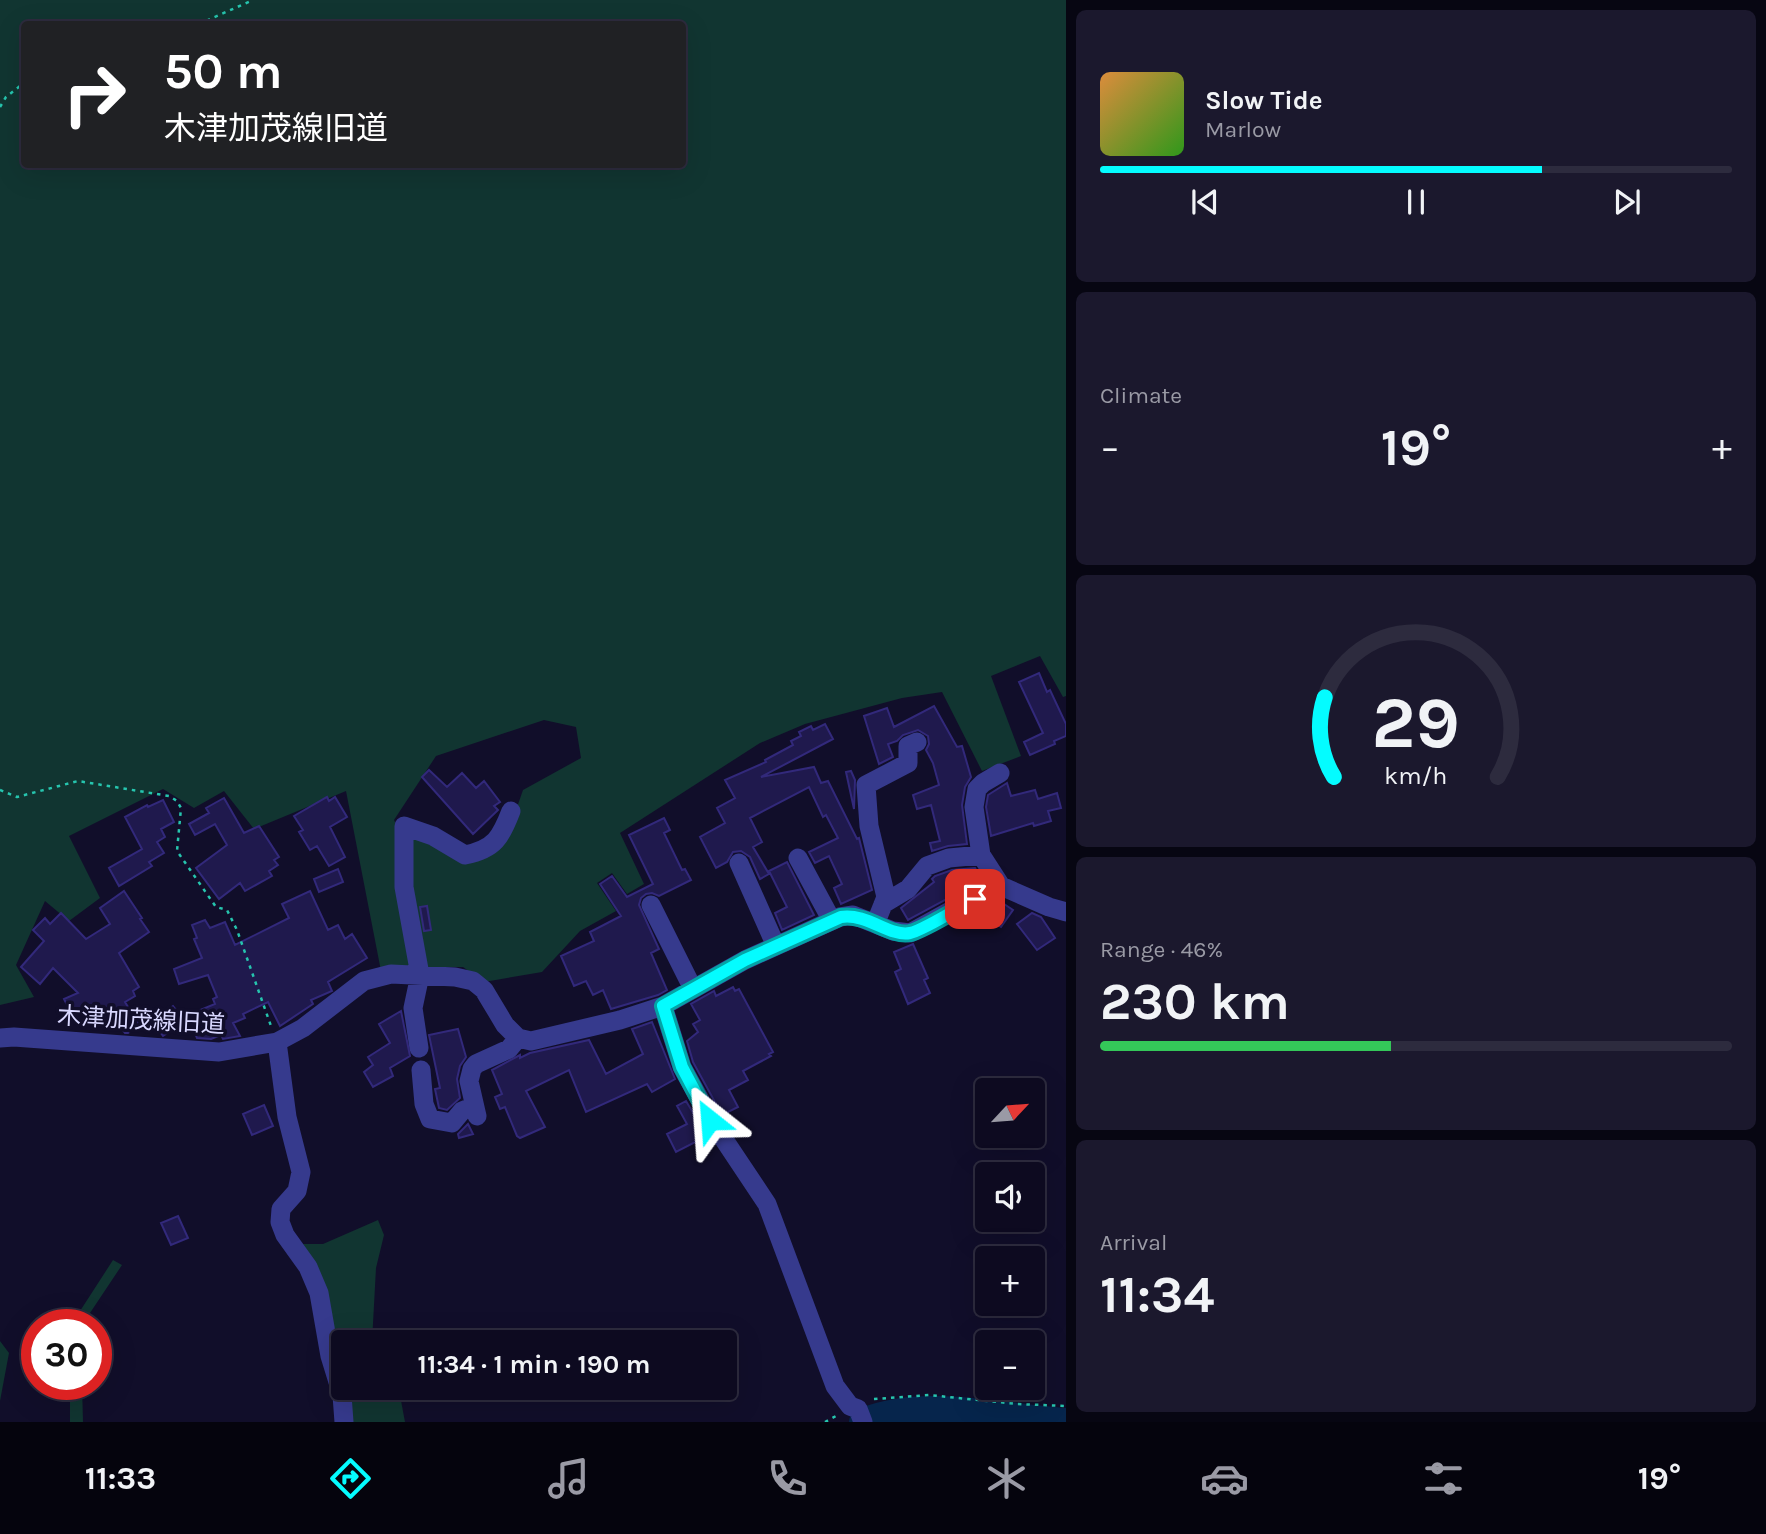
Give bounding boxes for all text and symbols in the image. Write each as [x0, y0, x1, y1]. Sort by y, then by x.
text: 50 m [164, 43, 282, 100]
icon: right [49, 49, 140, 140]
text: Slow Tide [1205, 85, 1323, 116]
text: 木津加茂線旧道 [164, 110, 388, 147]
text: Marlow [1205, 116, 1281, 143]
icon: previous [1186, 183, 1224, 221]
icon: pause [1397, 183, 1435, 221]
icon: next [1608, 183, 1646, 221]
text: Climate [1100, 382, 1182, 409]
text: 19° [1381, 417, 1451, 478]
text: − [1100, 425, 1120, 470]
text: + [1712, 425, 1732, 470]
text: 29 [1372, 680, 1460, 765]
text: km/h [1384, 761, 1448, 790]
pin [945, 869, 1005, 929]
icon: arrive [956, 880, 994, 918]
text: Range · 46% [1100, 936, 1223, 963]
text: 230 km [1100, 971, 1290, 1032]
street label: 木津加茂線旧道 [56, 1002, 226, 1038]
north arrow [975, 1078, 1045, 1148]
map controls [975, 1078, 1045, 1400]
position arrow [673, 1083, 747, 1157]
button: sound [975, 1162, 1045, 1232]
text: Arrival [1100, 1229, 1167, 1256]
button: + [975, 1246, 1045, 1316]
text: 11:34 [1100, 1264, 1214, 1325]
speed limit sign: 30 [21, 1309, 112, 1400]
button: − [975, 1330, 1045, 1400]
text: 11:34 · 1 min · 190 m [418, 1349, 650, 1380]
icon: directions [326, 1454, 375, 1503]
icon: music [544, 1454, 593, 1503]
icon: phone [763, 1454, 812, 1503]
icon: climate [982, 1454, 1031, 1503]
icon: car [1200, 1454, 1249, 1503]
icon: filters [1419, 1454, 1468, 1503]
text: 11:33 [85, 1460, 156, 1497]
text: 19° [1638, 1460, 1681, 1497]

